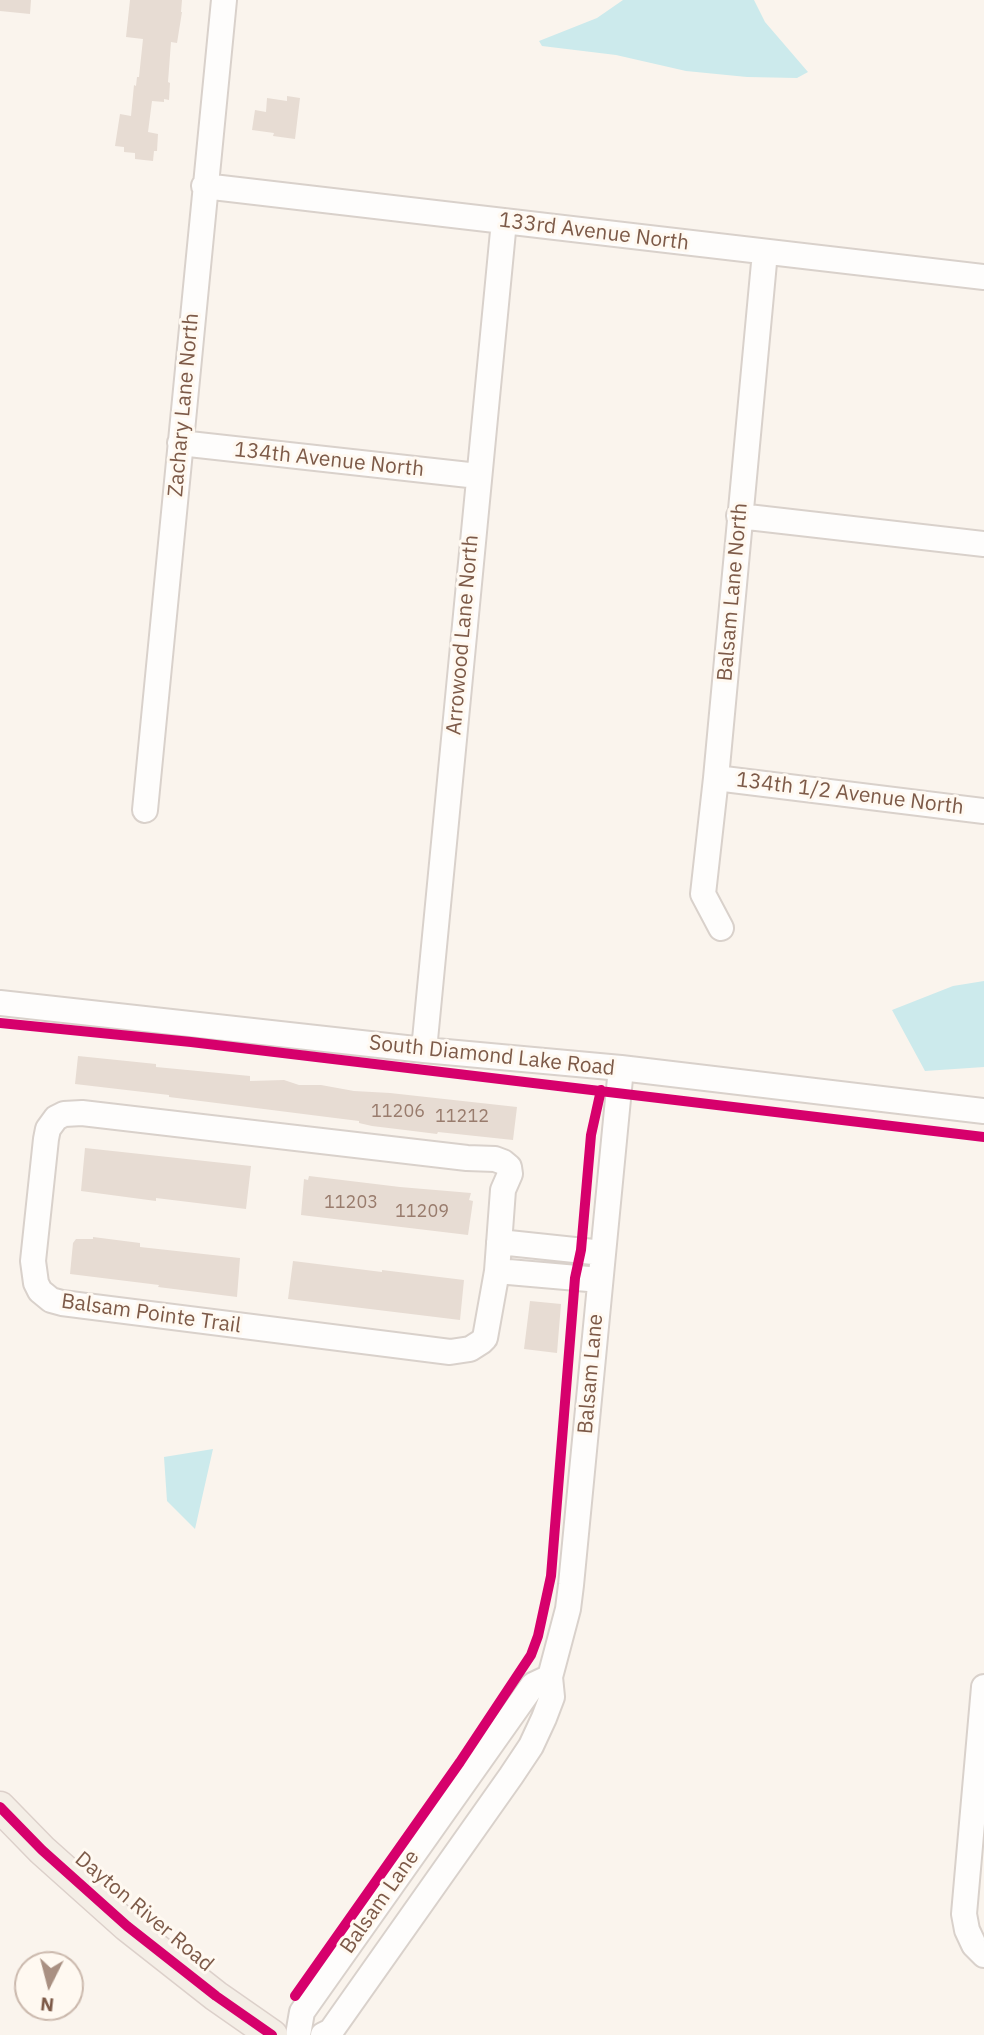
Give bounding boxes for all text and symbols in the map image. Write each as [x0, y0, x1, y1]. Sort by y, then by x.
street label: 133rd Avenue North [498, 208, 690, 256]
street label: Zachary Lane North [163, 312, 205, 498]
street label: 134th Avenue North [233, 437, 425, 483]
street label: Balsam Lane North [713, 502, 753, 682]
street label: Arrowood Lane North [442, 534, 484, 736]
street label: 134th 1/2 Avenue North [735, 768, 965, 820]
street label: South Diamond Lake Road [368, 1031, 616, 1081]
house number: 11206 [371, 1101, 425, 1123]
house number: 11212 [435, 1106, 489, 1128]
house number: 11203 [324, 1192, 378, 1214]
house number: 11209 [395, 1201, 449, 1223]
street label: Balsam Pointe Trail [60, 1289, 242, 1339]
street label: Balsam Lane [573, 1313, 609, 1435]
street label: Balsam Lane [335, 1845, 425, 1959]
street label: Dayton River Road [70, 1847, 218, 1977]
north arrow [14, 1951, 84, 2021]
text: N [39, 1992, 55, 2018]

